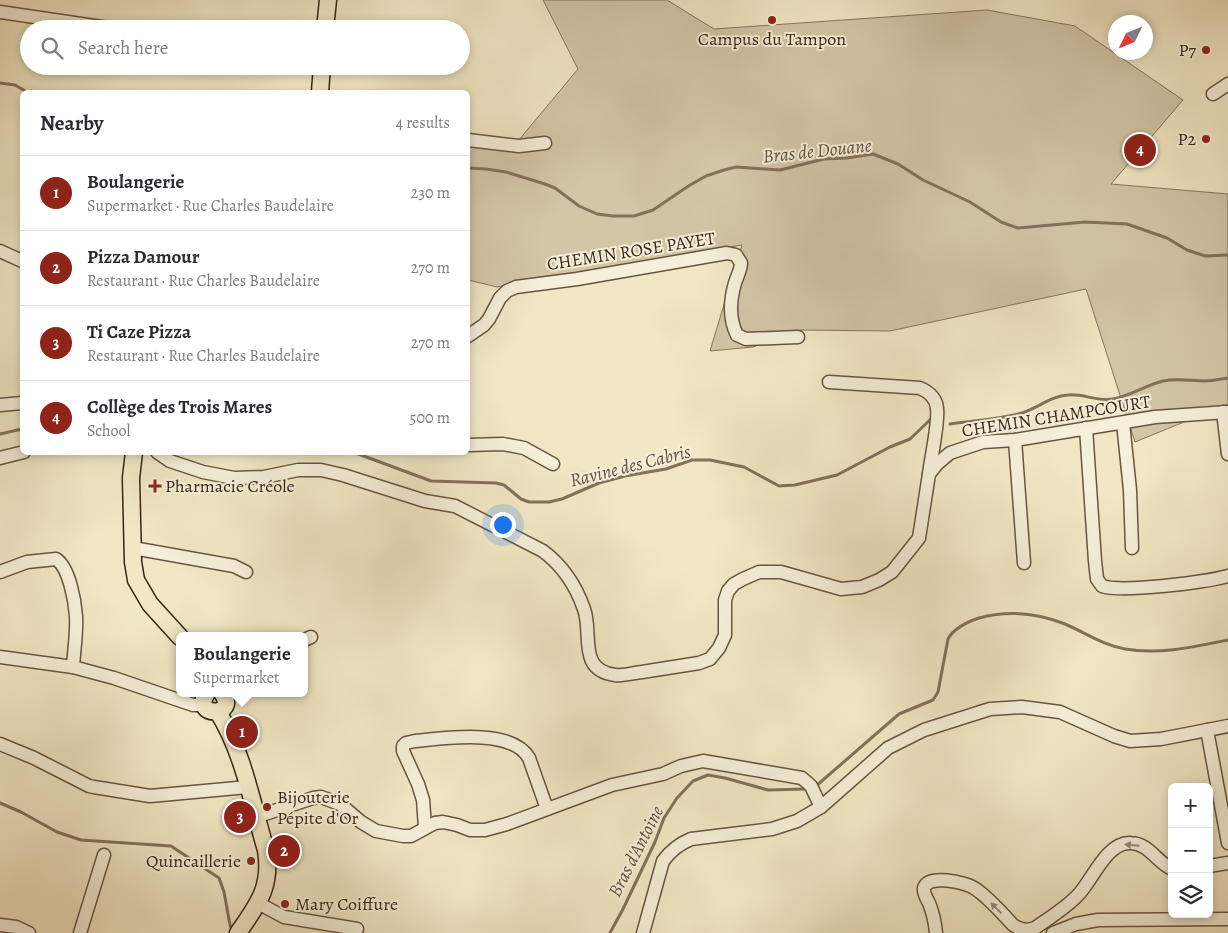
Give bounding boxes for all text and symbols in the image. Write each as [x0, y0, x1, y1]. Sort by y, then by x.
marker: Campus du Tampon [766, 14, 778, 26]
north arrow [1108, 15, 1153, 60]
search box [20, 20, 470, 75]
place label: Campus du Tampon [698, 27, 846, 51]
icon: search [38, 34, 66, 62]
text: Search here [78, 35, 168, 61]
place label: P7 [1179, 38, 1196, 62]
marker: P7 [1200, 44, 1212, 56]
text: Nearby [40, 109, 103, 137]
text: 4 results [396, 112, 450, 134]
place label: P2 [1178, 127, 1196, 151]
pin: 4 [1124, 131, 1156, 169]
water label: Bras de Douane [761, 132, 873, 170]
marker: P2 [1200, 133, 1212, 145]
text: Boulangerie [87, 169, 184, 195]
text: 1 [53, 182, 59, 204]
text: 230 m [411, 182, 450, 204]
text: Supermarket · Rue Charles Baudelaire [87, 195, 334, 217]
street label: CHEMIN ROSE PAYET [545, 226, 717, 276]
text: Pizza Damour [87, 244, 200, 270]
text: 2 [52, 257, 60, 279]
text: 270 m [411, 257, 450, 279]
text: Restaurant · Rue Charles Baudelaire [87, 270, 320, 292]
text: Ti Caze Pizza [87, 319, 191, 345]
text: 3 [53, 332, 59, 354]
text: 270 m [411, 332, 450, 354]
text: Restaurant · Rue Charles Baudelaire [87, 345, 320, 367]
street label: CHEMIN CHAMPCOURT [960, 389, 1152, 443]
text: Collège des Trois Mares [87, 394, 272, 420]
text: 4 [52, 407, 60, 429]
text: 500 m [410, 407, 450, 429]
text: School [87, 420, 130, 442]
water label: Ravine des Cabris [567, 438, 694, 494]
place label: Pharmacie Créole [165, 474, 295, 498]
marker: Pharmacie Créole [149, 480, 161, 492]
your location [490, 512, 516, 538]
popup [176, 632, 308, 697]
text: Boulangerie [193, 641, 291, 667]
text: Supermarket [193, 667, 279, 689]
pin: 1 [226, 713, 258, 751]
map controls [1168, 783, 1213, 918]
button: + [1168, 783, 1213, 828]
place label: Bijouterie Pépite d'Or [277, 785, 359, 830]
pin: 3 [224, 798, 256, 836]
marker: Bijouterie Pépite d'Or [261, 801, 273, 813]
water label: Bras d'Antoine [602, 801, 670, 902]
button: − [1168, 828, 1213, 873]
pin: 2 [268, 832, 300, 870]
one-way arrow [1124, 840, 1140, 848]
place label: Quincaillerie [146, 849, 241, 873]
marker: Quincaillerie [245, 855, 257, 867]
button: layers [1168, 873, 1213, 918]
place label: Mary Coiffure [295, 892, 398, 916]
marker: Mary Coiffure [279, 898, 291, 910]
one-way arrow [990, 902, 1002, 914]

